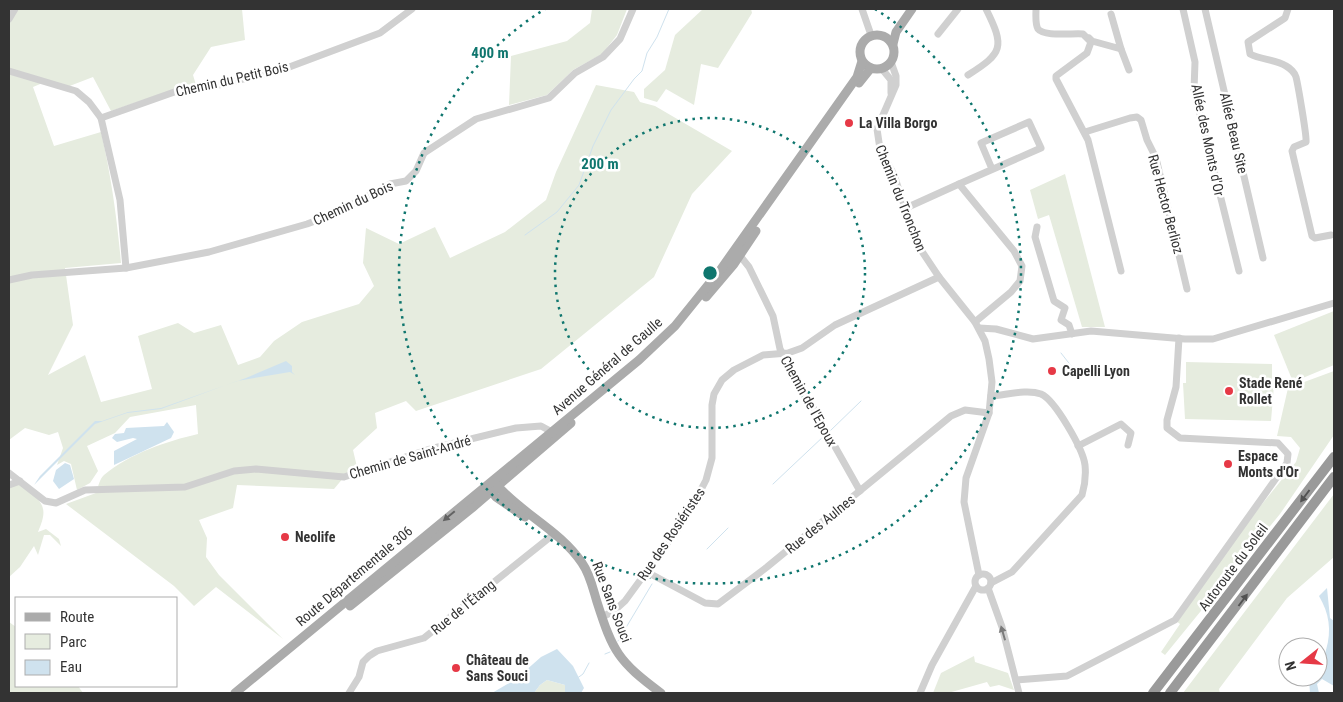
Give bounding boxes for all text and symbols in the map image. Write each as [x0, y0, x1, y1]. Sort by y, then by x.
text: 400 m [471, 44, 509, 62]
street label: Chemin du Petit Bois [174, 58, 290, 100]
street label: Allée des Monts d'Or [1188, 83, 1228, 197]
street label: Allée Beau Site [1217, 91, 1251, 176]
place label: La Villa Borgo [859, 115, 937, 131]
marker: La Villa Borgo [843, 117, 855, 129]
street label: Chemin du Tronchon [872, 142, 930, 254]
street label: Rue Hector Berlioz [1145, 153, 1187, 255]
text: 200 m [581, 155, 619, 173]
street label: Chemin du Bois [311, 178, 395, 228]
centre of rings [701, 264, 719, 282]
street label: Avenue Général de Gaulle [549, 314, 666, 418]
street label: Chemin de l'Epoux [777, 353, 841, 449]
place label: Capelli Lyon [1062, 363, 1130, 379]
marker: Capelli Lyon [1046, 365, 1058, 377]
place label: Stade René Rollet [1239, 375, 1303, 407]
marker: Stade René Rollet [1223, 385, 1235, 397]
street label: Chemin de Saint-André [347, 432, 473, 482]
place label: Espace Monts d'Or [1238, 448, 1299, 480]
marker: Espace Monts d'Or [1222, 458, 1234, 470]
street label: Rue des Rosiéristes [634, 484, 708, 584]
one-way arrow [1299, 489, 1310, 502]
street label: Rue des Aulnes [782, 491, 858, 557]
one-way arrow [442, 510, 455, 521]
street label: Autoroute du Soleil [1195, 520, 1271, 614]
street label: Route Départementale 306 [293, 523, 416, 629]
place label: Neolife [295, 529, 336, 545]
marker: Neolife [279, 531, 291, 543]
street label: Rue Sans Souci [589, 559, 635, 645]
street label: Rue de l'Étang [427, 576, 498, 638]
one-way arrow [1237, 594, 1248, 607]
legend [15, 597, 178, 687]
text: Route [60, 608, 94, 626]
one-way arrow [999, 626, 1007, 641]
text: Parc [60, 633, 87, 651]
north arrow [1278, 637, 1328, 687]
place label: Château de Sans Souci [466, 652, 529, 684]
text: Eau [60, 658, 82, 676]
text: N [1282, 659, 1299, 672]
marker: Château de Sans Souci [450, 662, 462, 674]

